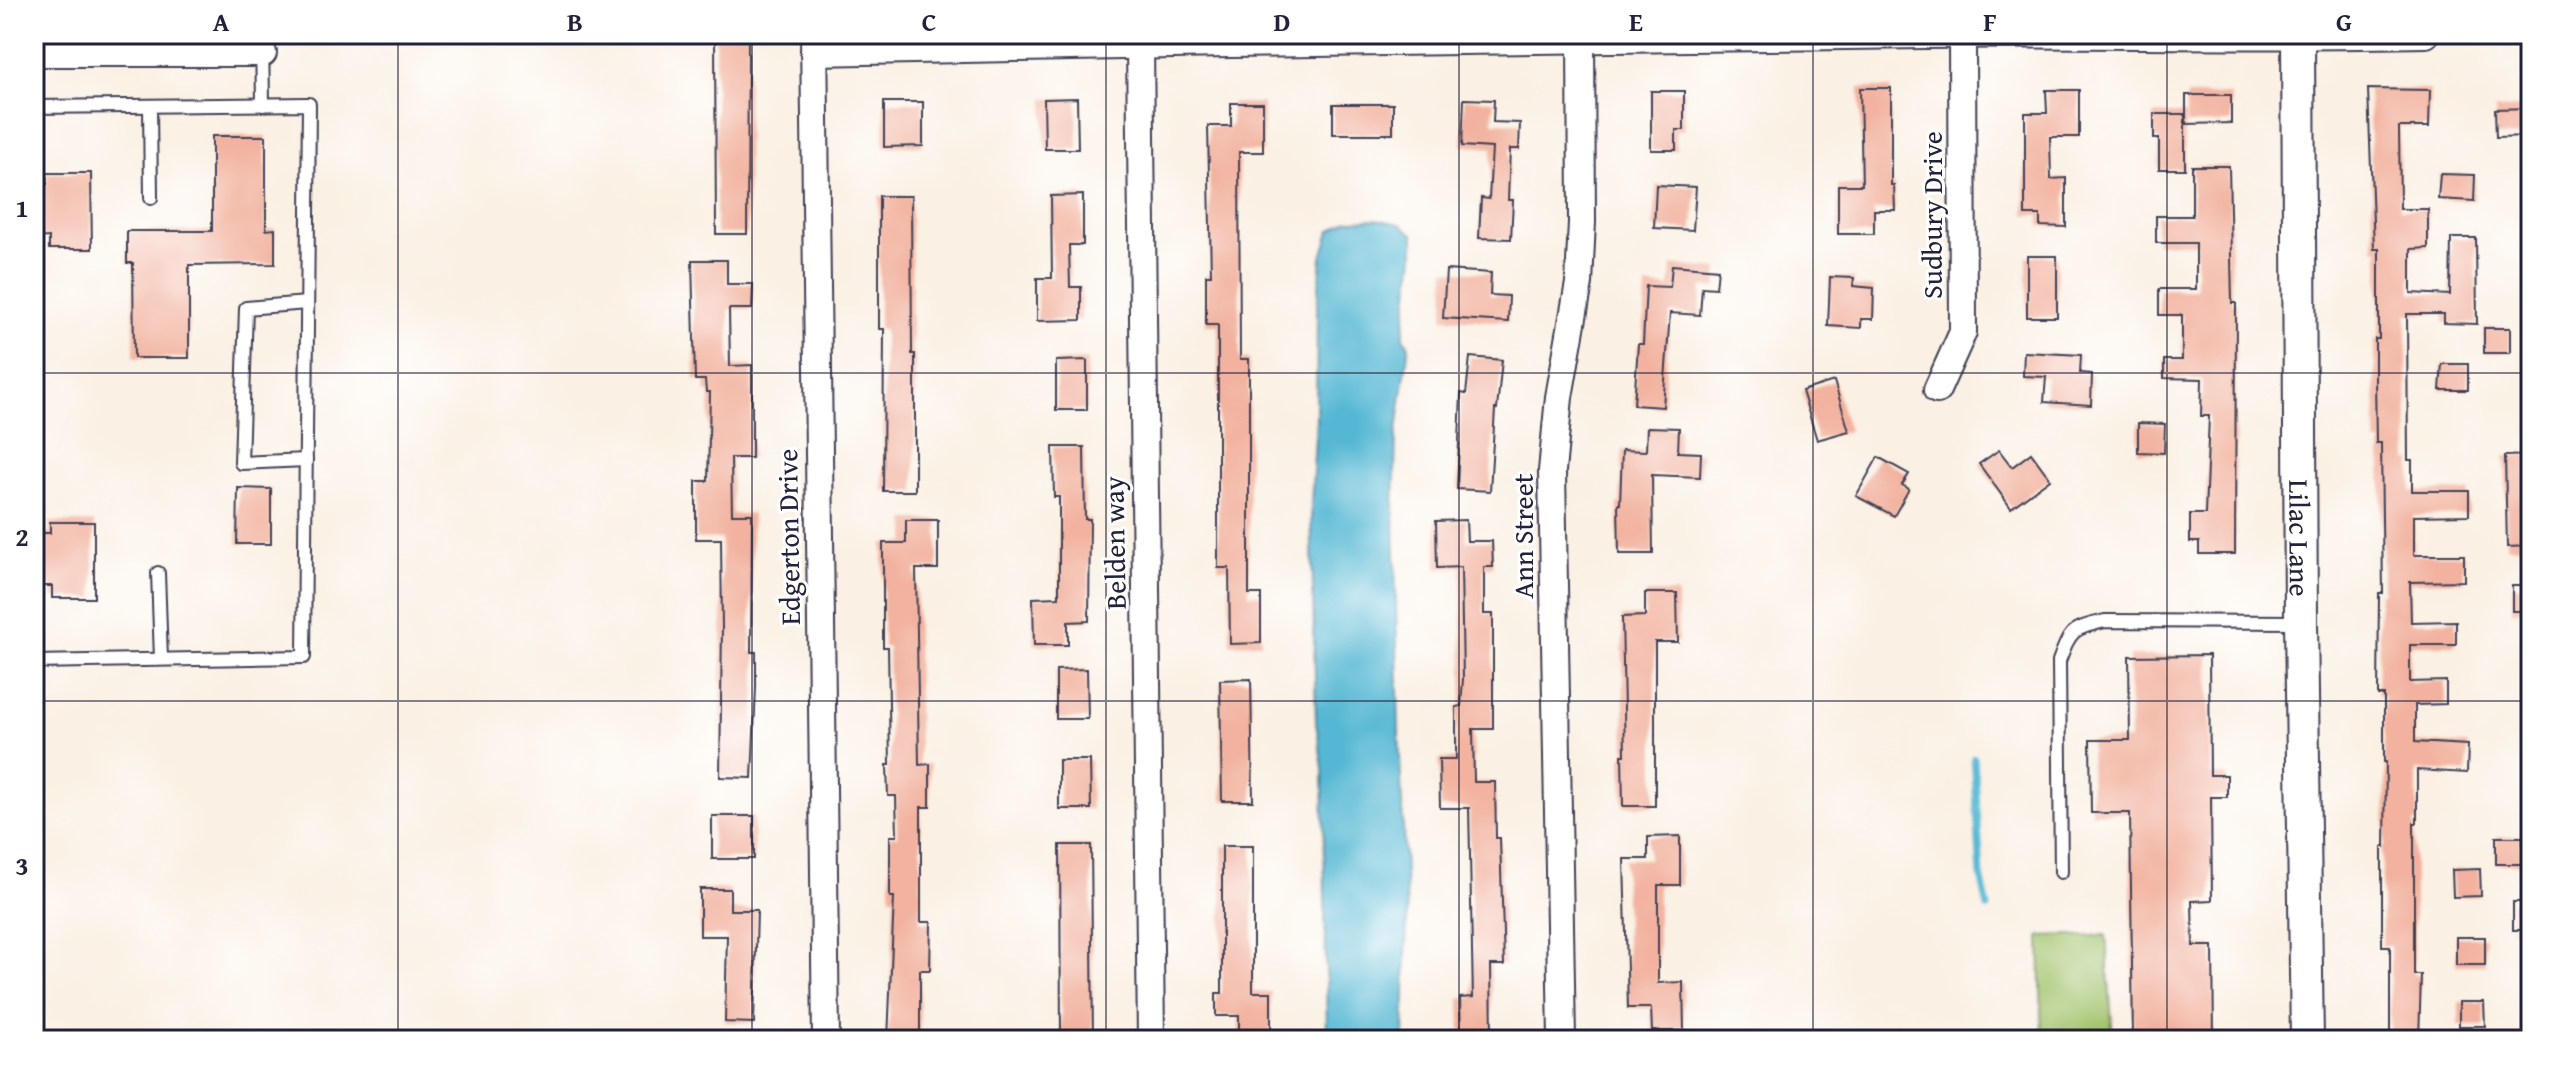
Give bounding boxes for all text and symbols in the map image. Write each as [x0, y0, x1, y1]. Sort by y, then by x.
text: A [213, 2, 230, 41]
text: B [567, 2, 583, 41]
text: C [922, 2, 936, 41]
text: D [1274, 2, 1290, 41]
text: E [1629, 2, 1643, 41]
text: F [1983, 2, 1997, 41]
text: G [2336, 2, 2352, 41]
street label: Sudbury Drive [1911, 131, 1952, 299]
text: 1 [15, 188, 29, 227]
street label: Edgerton Drive [766, 448, 810, 626]
street label: Ann Street [1502, 473, 1543, 599]
street label: Belden way [1092, 476, 1136, 610]
street label: Lilac Lane [2280, 479, 2321, 597]
text: 2 [15, 517, 29, 556]
text: 3 [15, 846, 29, 885]

